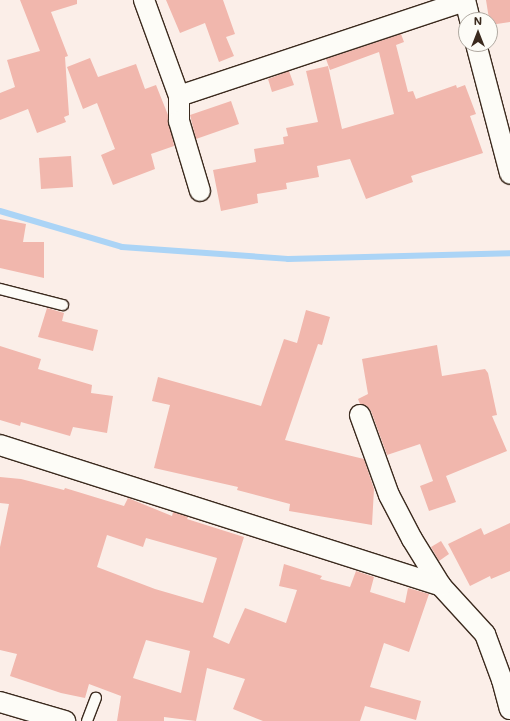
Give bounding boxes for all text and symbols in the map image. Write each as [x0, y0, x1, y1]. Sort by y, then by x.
north arrow [458, 12, 498, 52]
text: N [474, 13, 482, 28]

